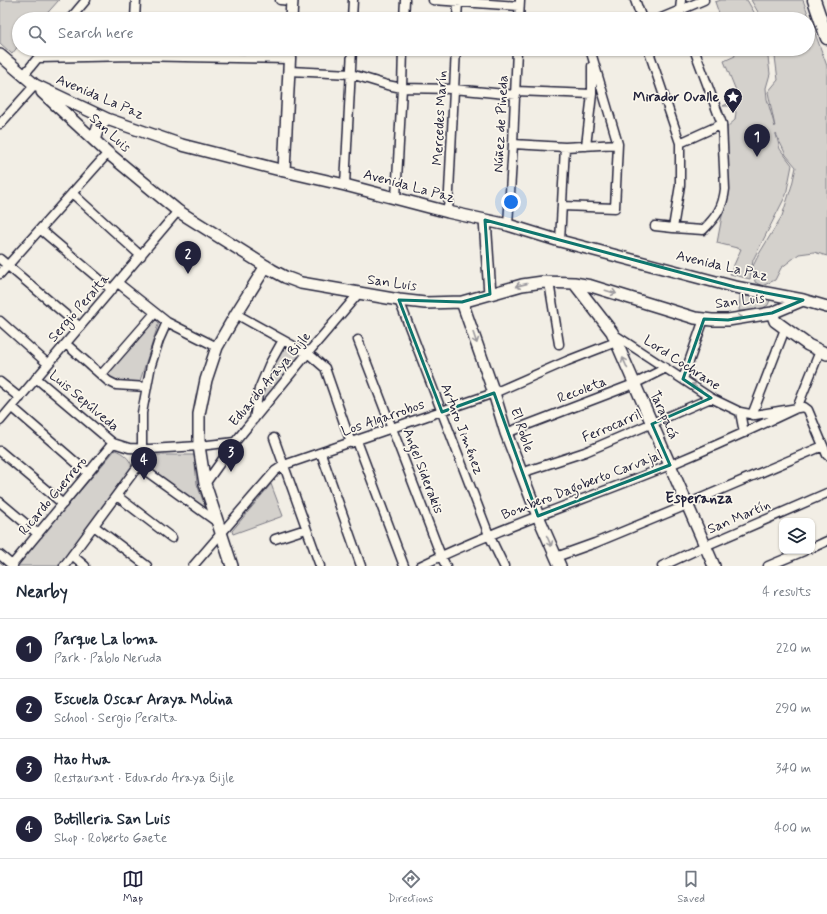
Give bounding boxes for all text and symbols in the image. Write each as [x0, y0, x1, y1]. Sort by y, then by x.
search box [12, 12, 815, 56]
icon: search [26, 23, 48, 45]
text: Search here [58, 24, 134, 44]
street label: Avenida La Paz [53, 70, 147, 124]
street label: Mercedes Marín [429, 70, 451, 166]
street label: Núñez de Pineda [489, 75, 513, 173]
place icon: Mirador Ovalle [722, 86, 744, 114]
place label: Mirador Ovalle [633, 88, 719, 106]
street label: San Luis [86, 110, 134, 156]
pin: 1 [744, 124, 770, 157]
street label: Avenida La Paz [361, 165, 457, 207]
your location [501, 192, 521, 212]
pin: 2 [175, 241, 201, 274]
street label: Avenida La Paz [674, 247, 770, 285]
street label: Sergio Peralta [44, 269, 115, 347]
street label: San Luis [366, 271, 418, 295]
one-way arrow [515, 282, 528, 290]
one-way arrow [605, 289, 618, 296]
street label: San Luis [714, 289, 766, 313]
one-way arrow [730, 314, 743, 322]
street label: Eduardo Araya Bijle [225, 328, 315, 430]
street label: Lord Cochrane [640, 331, 724, 395]
one-way arrow [471, 332, 479, 344]
one-way arrow [621, 358, 629, 370]
street label: Luis Sepúlveda [45, 366, 123, 436]
street label: Recoleta [555, 372, 609, 408]
street label: Arturo Jiménez [436, 381, 488, 477]
one-way arrow [691, 383, 702, 391]
street label: Tarapacá [645, 388, 683, 442]
street label: Los Algarrobos [339, 395, 427, 441]
street label: El Roble [506, 405, 538, 455]
street label: Ferrocarril [579, 405, 645, 447]
street label: Angel Siderakis [397, 426, 448, 517]
pin: 3 [218, 439, 244, 472]
street label: Bombero Dagoberto Carvajal [499, 446, 666, 526]
pin: 4 [131, 447, 157, 480]
street label: Ricardo Guerrero [15, 453, 91, 539]
district label: Esperanza [665, 489, 733, 509]
street label: San Martín [705, 496, 773, 538]
map controls [779, 518, 815, 554]
button: layers [779, 518, 815, 554]
one-way arrow [546, 535, 553, 547]
text: Nearby [16, 581, 68, 603]
text: 4 results [762, 584, 811, 601]
text: Parque La loma [54, 630, 157, 650]
text: 1 [26, 640, 32, 657]
text: 220 m [776, 640, 811, 657]
text: Park · Pablo Neruda [54, 650, 162, 667]
text: Escuela Oscar Araya Molina [54, 690, 233, 710]
text: 2 [26, 700, 32, 717]
text: 290 m [775, 700, 811, 717]
text: School · Sergio Peralta [54, 710, 177, 727]
text: Hao Hwa [54, 750, 110, 770]
text: 3 [26, 760, 32, 777]
text: 340 m [776, 760, 811, 777]
text: Restaurant · Eduardo Araya Bijle [54, 770, 235, 787]
text: Botilleria San Luis [54, 810, 170, 830]
text: 4 [25, 820, 33, 837]
text: 400 m [774, 820, 811, 837]
text: Shop · Roberto Gaete [54, 830, 167, 847]
tab: Map [122, 868, 144, 906]
tab: Directions [388, 868, 433, 906]
tab: Saved [677, 868, 705, 906]

